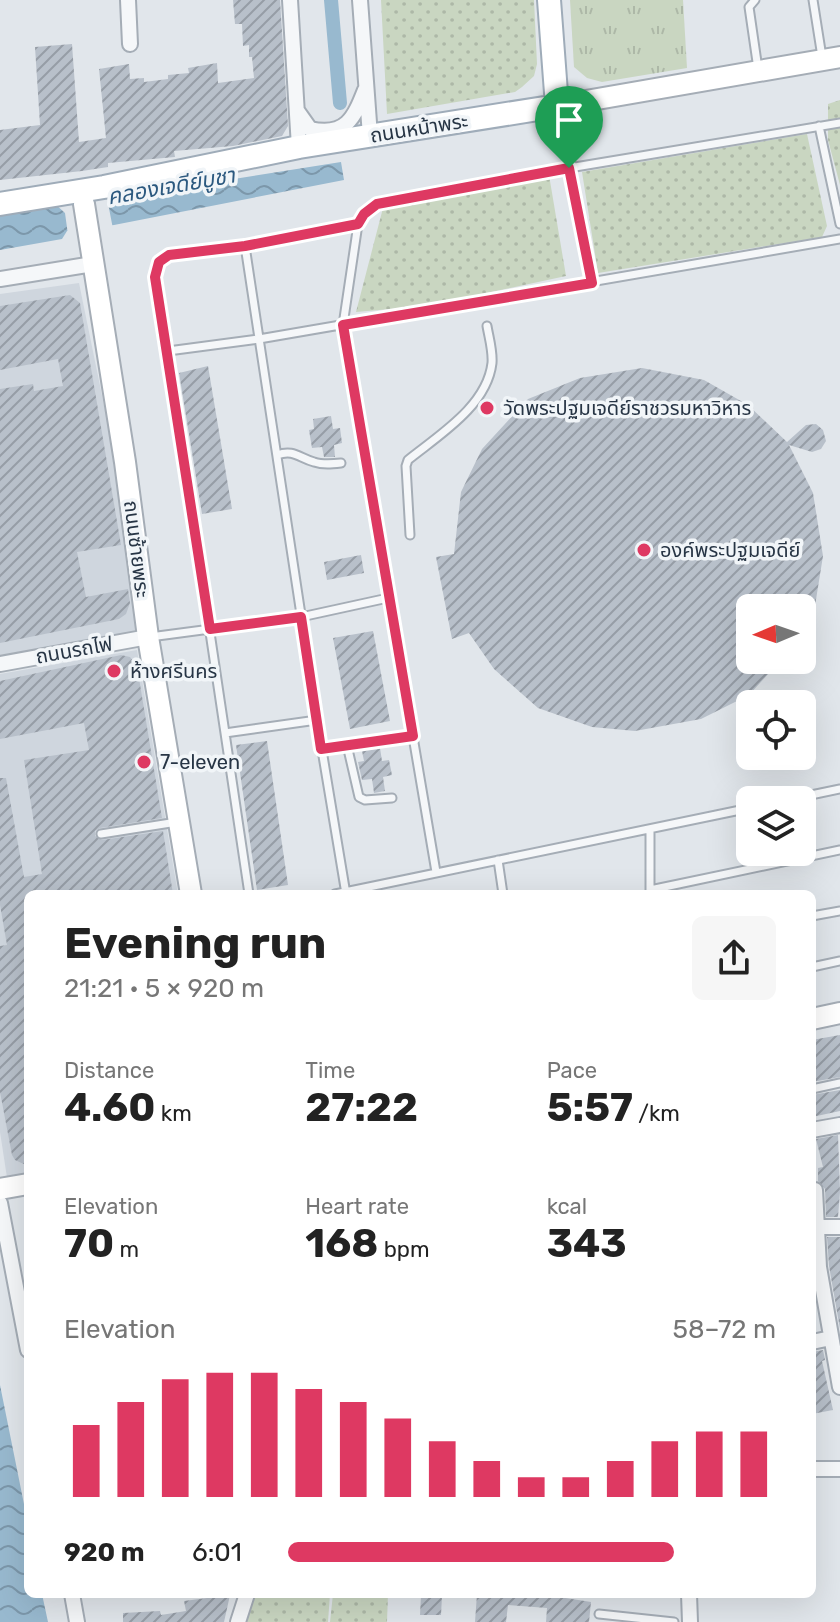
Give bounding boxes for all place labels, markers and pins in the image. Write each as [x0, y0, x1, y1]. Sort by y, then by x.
pin [535, 86, 603, 168]
place label: วัดพระปฐมเจดีย์ราชวรมหาวิหาร [503, 396, 751, 420]
marker: วัดพระปฐมเจดีย์ราชวรมหาวิหาร [478, 399, 496, 417]
place label: องค์พระปฐมเจดีย์ [660, 538, 801, 562]
marker: องค์พระปฐมเจดีย์ [635, 541, 653, 559]
place label: ห้างศรีนคร [130, 659, 217, 683]
marker: ห้างศรีนคร [105, 662, 123, 680]
place label: 7-eleven [160, 750, 240, 774]
marker: 7-eleven [135, 753, 153, 771]

